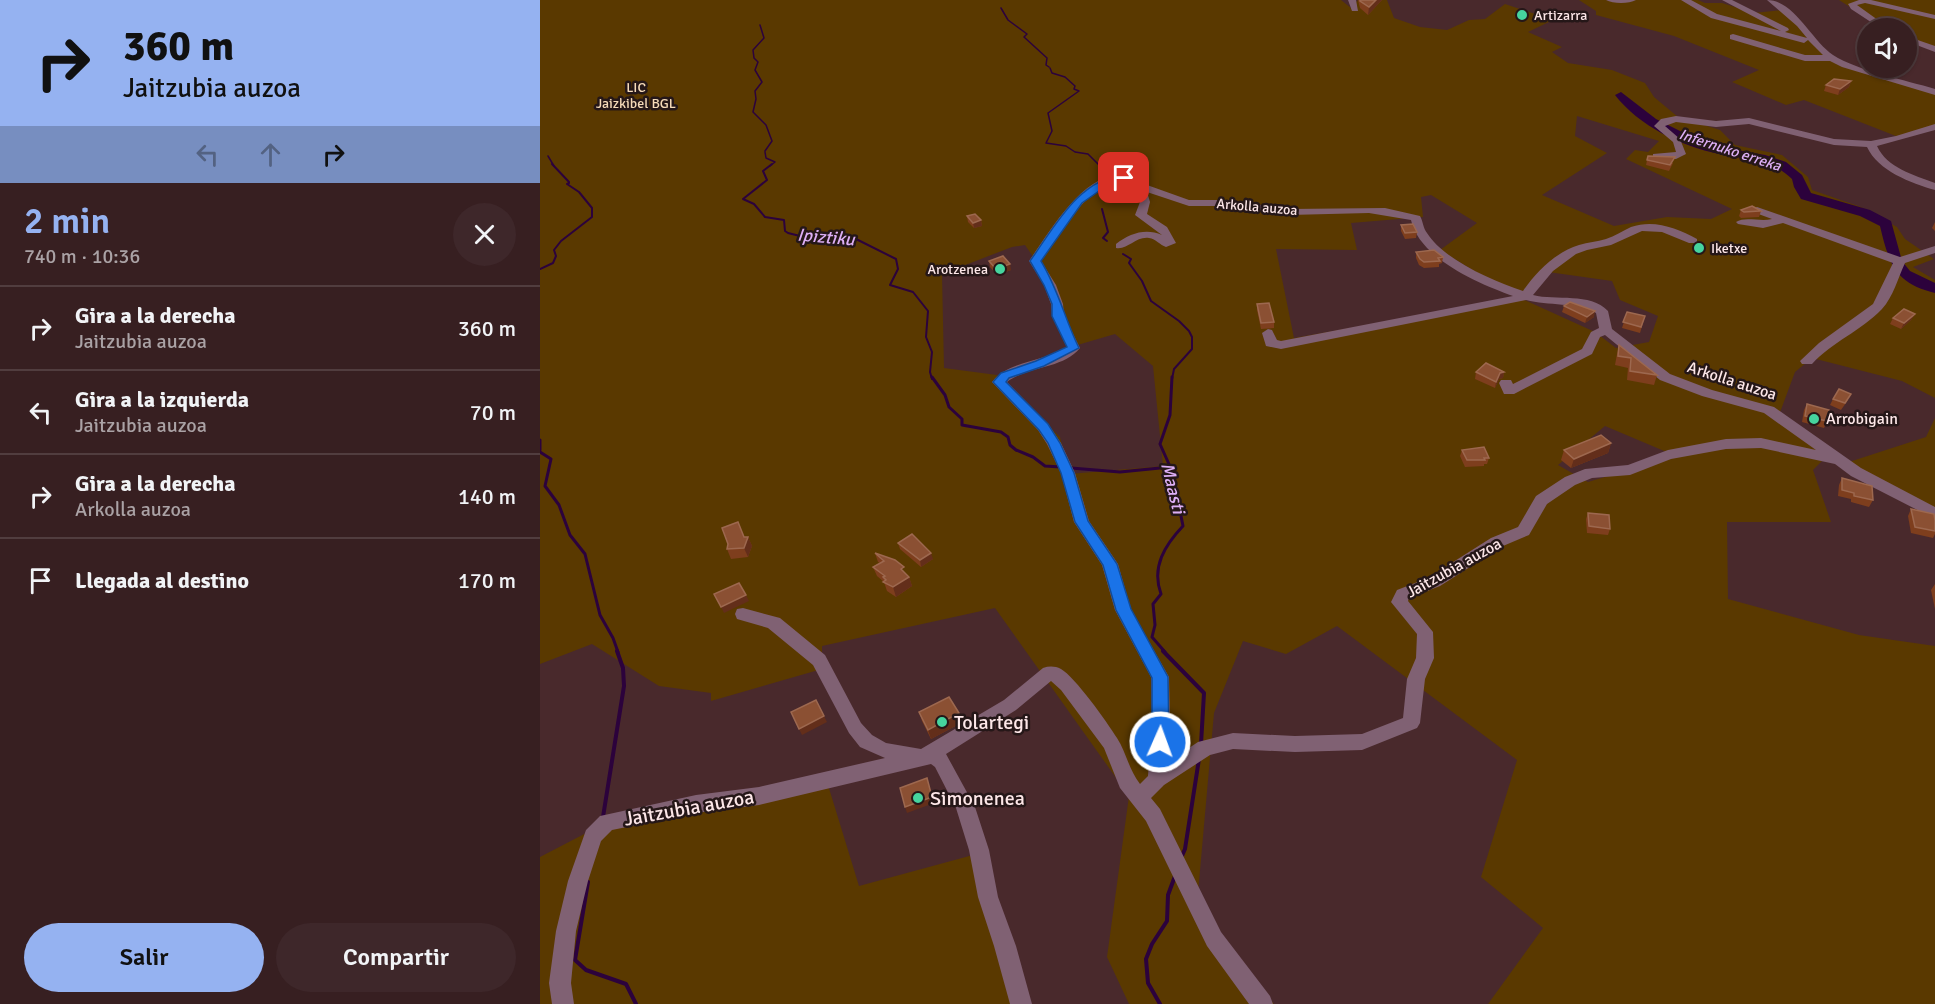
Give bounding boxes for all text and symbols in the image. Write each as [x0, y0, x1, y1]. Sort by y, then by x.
place label: Artizarra [1534, 7, 1587, 24]
marker: Artizarra [1515, 8, 1529, 22]
map controls [1857, 18, 1917, 78]
button: sound [1857, 18, 1917, 78]
text: 360 m [123, 21, 234, 72]
icon: right [24, 24, 102, 102]
text: Jaitzubia auzoa [123, 72, 301, 105]
park label: LIC Jaizkibel BGL [596, 79, 676, 112]
water label: Infernuko erreka [1677, 125, 1784, 175]
icon: left [191, 138, 224, 171]
icon: ahead [254, 138, 287, 171]
icon: right [317, 138, 350, 171]
pin [1098, 152, 1149, 203]
icon: arrive [1107, 161, 1140, 194]
street label: Arkolla auzoa [1216, 195, 1298, 219]
text: 2 min [24, 199, 110, 244]
button: close [453, 203, 516, 266]
water label: Ipiztiku [796, 224, 857, 251]
place label: Iketxe [1711, 240, 1747, 257]
marker: Iketxe [1692, 241, 1706, 255]
text: 740 m · 10:36 [24, 244, 140, 269]
place label: Arotzenea [927, 261, 988, 278]
marker: Arotzenea [993, 262, 1007, 276]
text: Gira a la derecha [75, 302, 236, 329]
icon: right [24, 312, 57, 345]
text: 360 m [458, 315, 516, 342]
text: Jaitzubia auzoa [75, 329, 207, 354]
street label: Arkolla auzoa [1685, 357, 1779, 405]
text: Gira a la izquierda [75, 386, 249, 413]
icon: left [24, 396, 57, 429]
text: 70 m [470, 399, 516, 426]
place label: Arrobigain [1826, 409, 1898, 429]
marker: Arrobigain [1807, 412, 1821, 426]
text: Jaitzubia auzoa [75, 413, 207, 438]
water label: Maasti [1156, 460, 1190, 518]
text: Gira a la derecha [75, 470, 236, 497]
icon: right [24, 480, 57, 513]
text: 140 m [458, 483, 516, 510]
text: Arkolla auzoa [75, 497, 191, 522]
street label: Jaitzubia auzoa [1403, 534, 1505, 602]
icon: arrive [24, 564, 57, 597]
text: Llegada al destino [75, 567, 249, 594]
text: 170 m [458, 567, 516, 594]
place label: Tolartegi [954, 710, 1029, 735]
position arrow [1128, 710, 1192, 774]
marker: Tolartegi [935, 715, 949, 729]
street label: Jaitzubia auzoa [622, 784, 756, 832]
place label: Simonenea [930, 786, 1025, 811]
marker: Simonenea [911, 791, 925, 805]
button: Salir [24, 923, 264, 992]
button: Compartir [276, 923, 516, 992]

